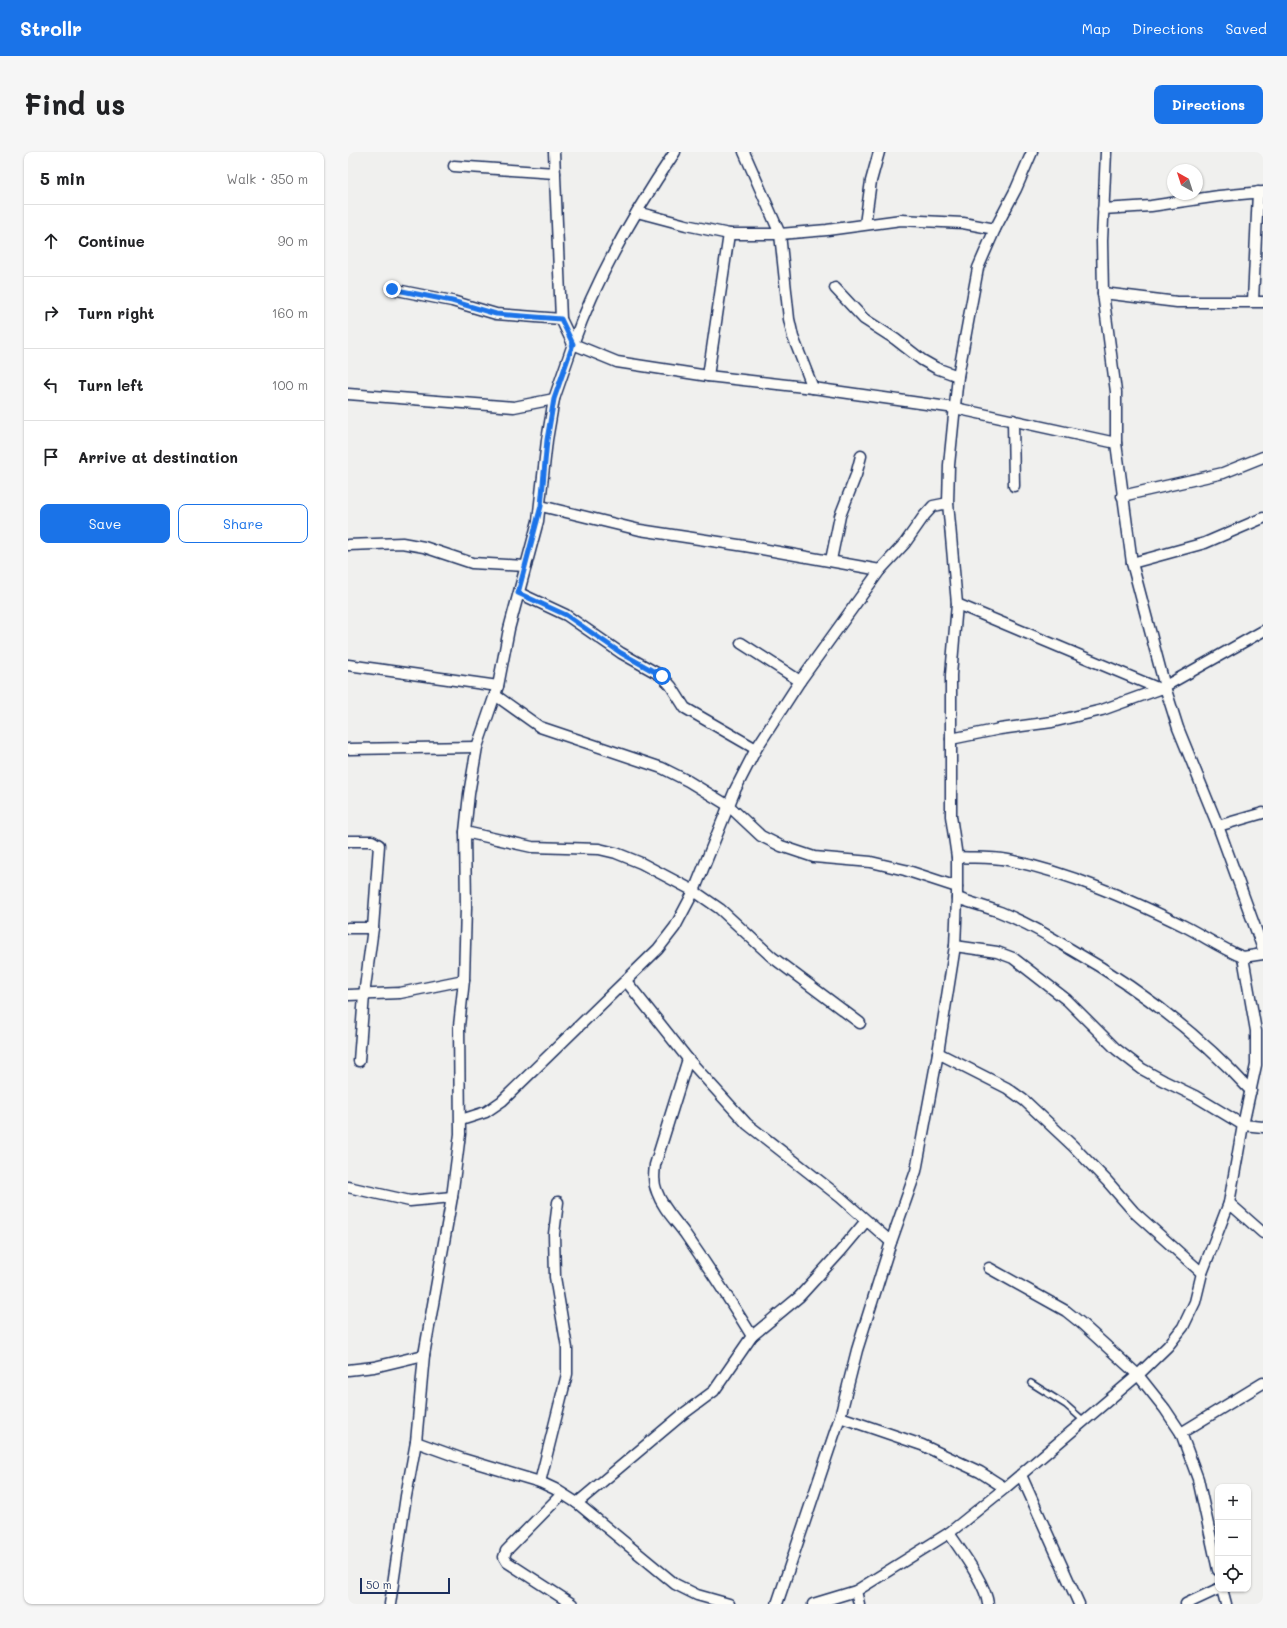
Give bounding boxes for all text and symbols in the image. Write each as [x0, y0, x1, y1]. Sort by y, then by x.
text: Strollr [20, 16, 82, 41]
text: Map [1082, 19, 1110, 38]
text: Directions [1132, 19, 1203, 38]
text: Saved [1225, 19, 1267, 38]
button: Directions [1154, 85, 1263, 124]
text: Find us [24, 86, 125, 122]
north arrow [1167, 164, 1203, 200]
text: 5 min [40, 167, 85, 189]
text: Walk · 350 m [227, 170, 308, 187]
icon: ahead [40, 230, 62, 252]
text: Continue [78, 231, 145, 251]
text: 90 m [278, 232, 308, 249]
route end [383, 280, 401, 298]
icon: right [40, 302, 62, 324]
text: Turn right [78, 303, 155, 323]
text: 160 m [272, 304, 308, 321]
icon: left [40, 374, 62, 396]
text: Turn left [78, 375, 143, 395]
text: 100 m [272, 376, 308, 393]
icon: arrive [40, 446, 62, 468]
text: Arrive at destination [78, 447, 238, 467]
button: Save [40, 504, 170, 543]
button: Share [178, 504, 308, 543]
route start [653, 667, 671, 685]
map controls [1215, 1484, 1251, 1592]
button: + [1215, 1484, 1251, 1520]
button: − [1215, 1520, 1251, 1556]
button: locate [1215, 1556, 1251, 1592]
scale bar [360, 1576, 450, 1595]
text: 50 m [366, 1577, 392, 1592]

